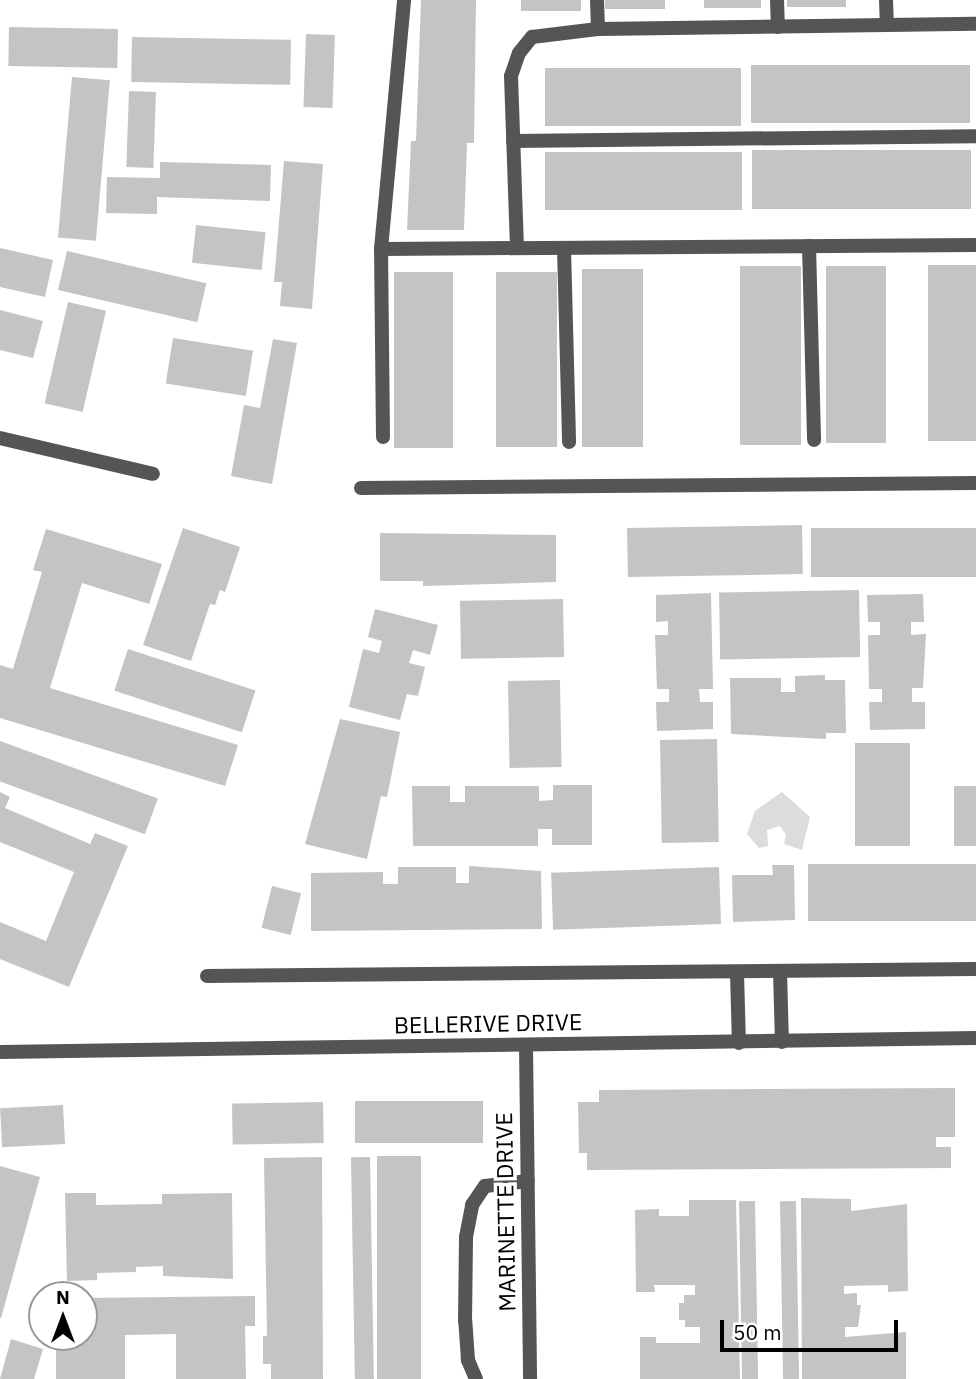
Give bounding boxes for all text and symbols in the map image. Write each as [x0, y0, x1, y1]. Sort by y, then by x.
street label: BELLERIVE DRIVE [394, 1008, 582, 1038]
street label: MARINETTE DRIVE [489, 1112, 521, 1312]
north arrow [28, 1281, 98, 1351]
text: N [56, 1285, 70, 1309]
scale bar [724, 1306, 902, 1350]
text: 50 m [733, 1318, 782, 1346]

